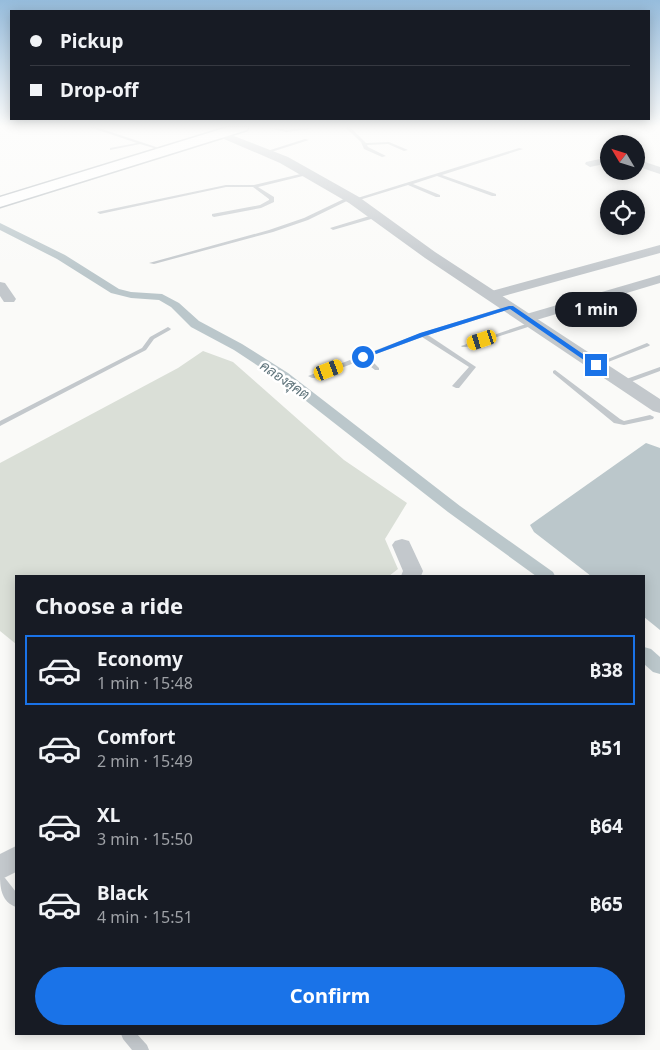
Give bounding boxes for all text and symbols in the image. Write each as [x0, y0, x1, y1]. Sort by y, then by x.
text: Pickup [60, 28, 123, 54]
text: Drop-off [60, 77, 139, 103]
north arrow [600, 135, 645, 180]
map controls [600, 135, 645, 235]
button: locate [600, 190, 645, 235]
callout: 1 min [555, 292, 637, 328]
text: 1 min [574, 298, 618, 320]
car [465, 328, 498, 352]
route start [352, 346, 374, 368]
route end [585, 354, 607, 376]
water label: คลองสุคต [256, 356, 314, 404]
car [312, 358, 345, 382]
text: Choose a ride [35, 590, 183, 620]
text: Economy [97, 646, 183, 672]
icon: car [37, 648, 82, 693]
text: ฿38 [590, 657, 623, 683]
text: 1 min · 15:48 [97, 672, 193, 694]
text: Comfort [97, 724, 176, 750]
icon: car [37, 726, 82, 771]
text: ฿51 [590, 735, 623, 761]
text: 2 min · 15:49 [97, 750, 193, 772]
text: XL [97, 802, 120, 828]
icon: car [37, 804, 82, 849]
text: ฿64 [590, 813, 623, 839]
text: 3 min · 15:50 [97, 828, 193, 850]
text: Black [97, 880, 148, 906]
icon: car [37, 882, 82, 927]
text: ฿65 [590, 891, 623, 917]
text: 4 min · 15:51 [97, 906, 193, 928]
button: Confirm [35, 967, 625, 1025]

